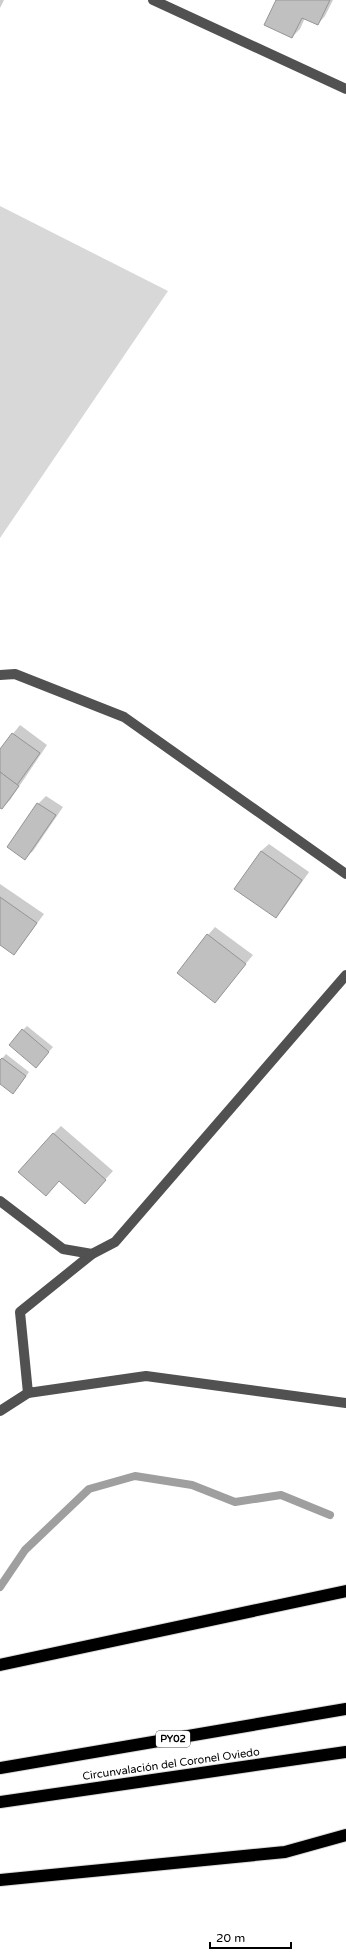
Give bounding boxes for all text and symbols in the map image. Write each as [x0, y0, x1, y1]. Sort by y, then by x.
road number: PY02 [156, 1731, 190, 1747]
street label: Circunvalación del Coronel Oviedo [82, 1745, 261, 1783]
scale bar [210, 1924, 291, 1950]
text: 20 m [216, 1931, 245, 1945]

